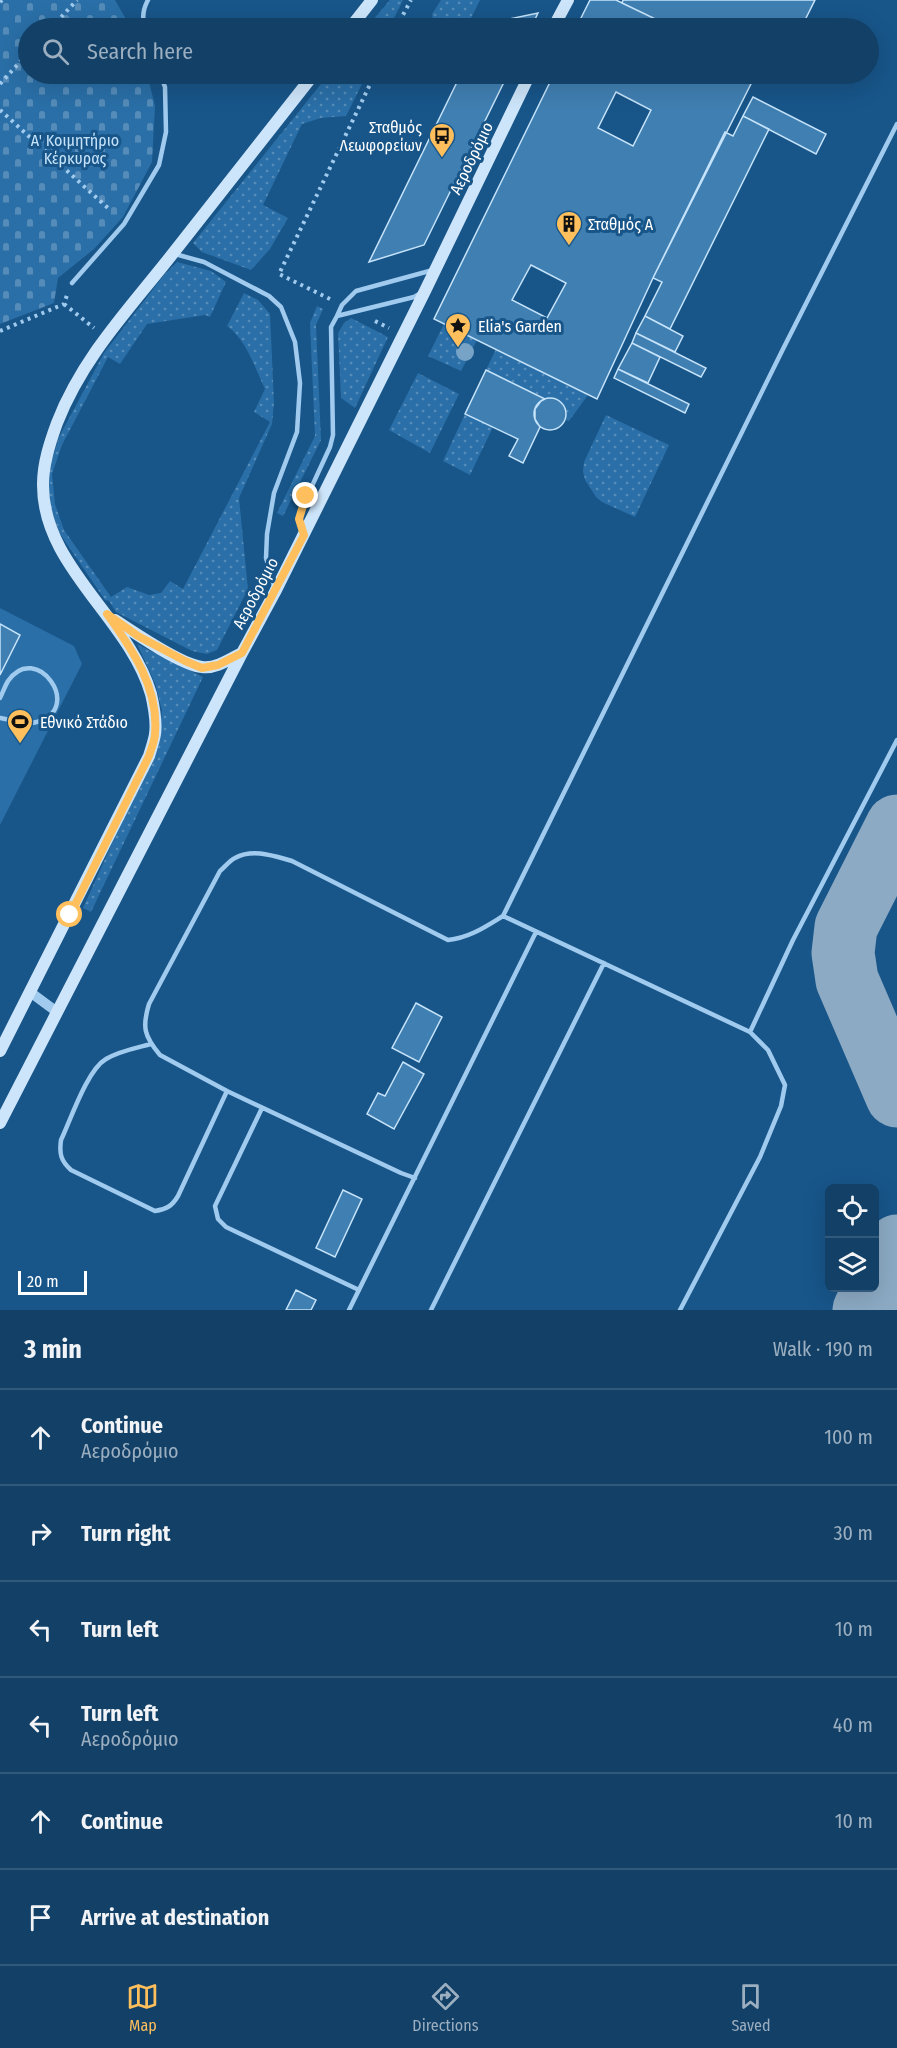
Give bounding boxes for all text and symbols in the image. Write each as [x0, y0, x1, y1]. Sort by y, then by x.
search box [18, 18, 879, 84]
icon: search [39, 35, 72, 68]
text: Search here [87, 38, 193, 65]
place label: Σταθμός Λεωφορείων [340, 118, 422, 155]
street label: Αεροδρόμιο [446, 119, 497, 197]
bus stop icon: Σταθμός Λεωφορείων [427, 121, 457, 159]
park label: Α' Κοιμητήριο Κέρκυρας [31, 131, 119, 168]
building icon: Σταθμός Α [554, 209, 584, 247]
place label: Σταθμός Α [588, 215, 654, 234]
place icon: Elia's Garden [443, 311, 473, 349]
place label: Elia's Garden [478, 317, 562, 336]
route end [292, 482, 318, 508]
street label: Αεροδρόμιο [229, 554, 282, 632]
sports icon: Εθνικό Στάδιο [5, 707, 35, 745]
place label: Εθνικό Στάδιο [40, 713, 128, 732]
route start [56, 901, 82, 927]
map controls [825, 1184, 879, 1292]
button: locate [825, 1184, 879, 1238]
button: layers [825, 1238, 879, 1292]
scale bar [18, 1268, 87, 1296]
text: 20 m [27, 1272, 58, 1291]
text: 3 min [24, 1334, 82, 1365]
text: Walk · 190 m [773, 1337, 873, 1361]
text: Continue [81, 1412, 163, 1439]
icon: ahead [24, 1421, 57, 1454]
text: 100 m [824, 1425, 873, 1449]
text: Αεροδρόμιο [81, 1439, 179, 1463]
icon: right [24, 1517, 57, 1550]
text: Turn right [81, 1520, 170, 1547]
text: 30 m [833, 1521, 873, 1545]
icon: left [24, 1613, 57, 1646]
text: Turn left [81, 1616, 159, 1643]
text: 10 m [835, 1617, 873, 1641]
text: Turn left [81, 1700, 159, 1727]
icon: left [24, 1709, 57, 1742]
text: 40 m [833, 1713, 873, 1737]
text: Αεροδρόμιο [81, 1727, 179, 1751]
icon: ahead [24, 1805, 57, 1838]
text: Continue [81, 1808, 163, 1835]
text: 10 m [835, 1809, 873, 1833]
icon: arrive [24, 1901, 57, 1934]
text: Arrive at destination [81, 1904, 269, 1931]
tab: Map [126, 1980, 159, 2035]
tab: Directions [412, 1980, 479, 2035]
tab: Saved [731, 1980, 771, 2035]

